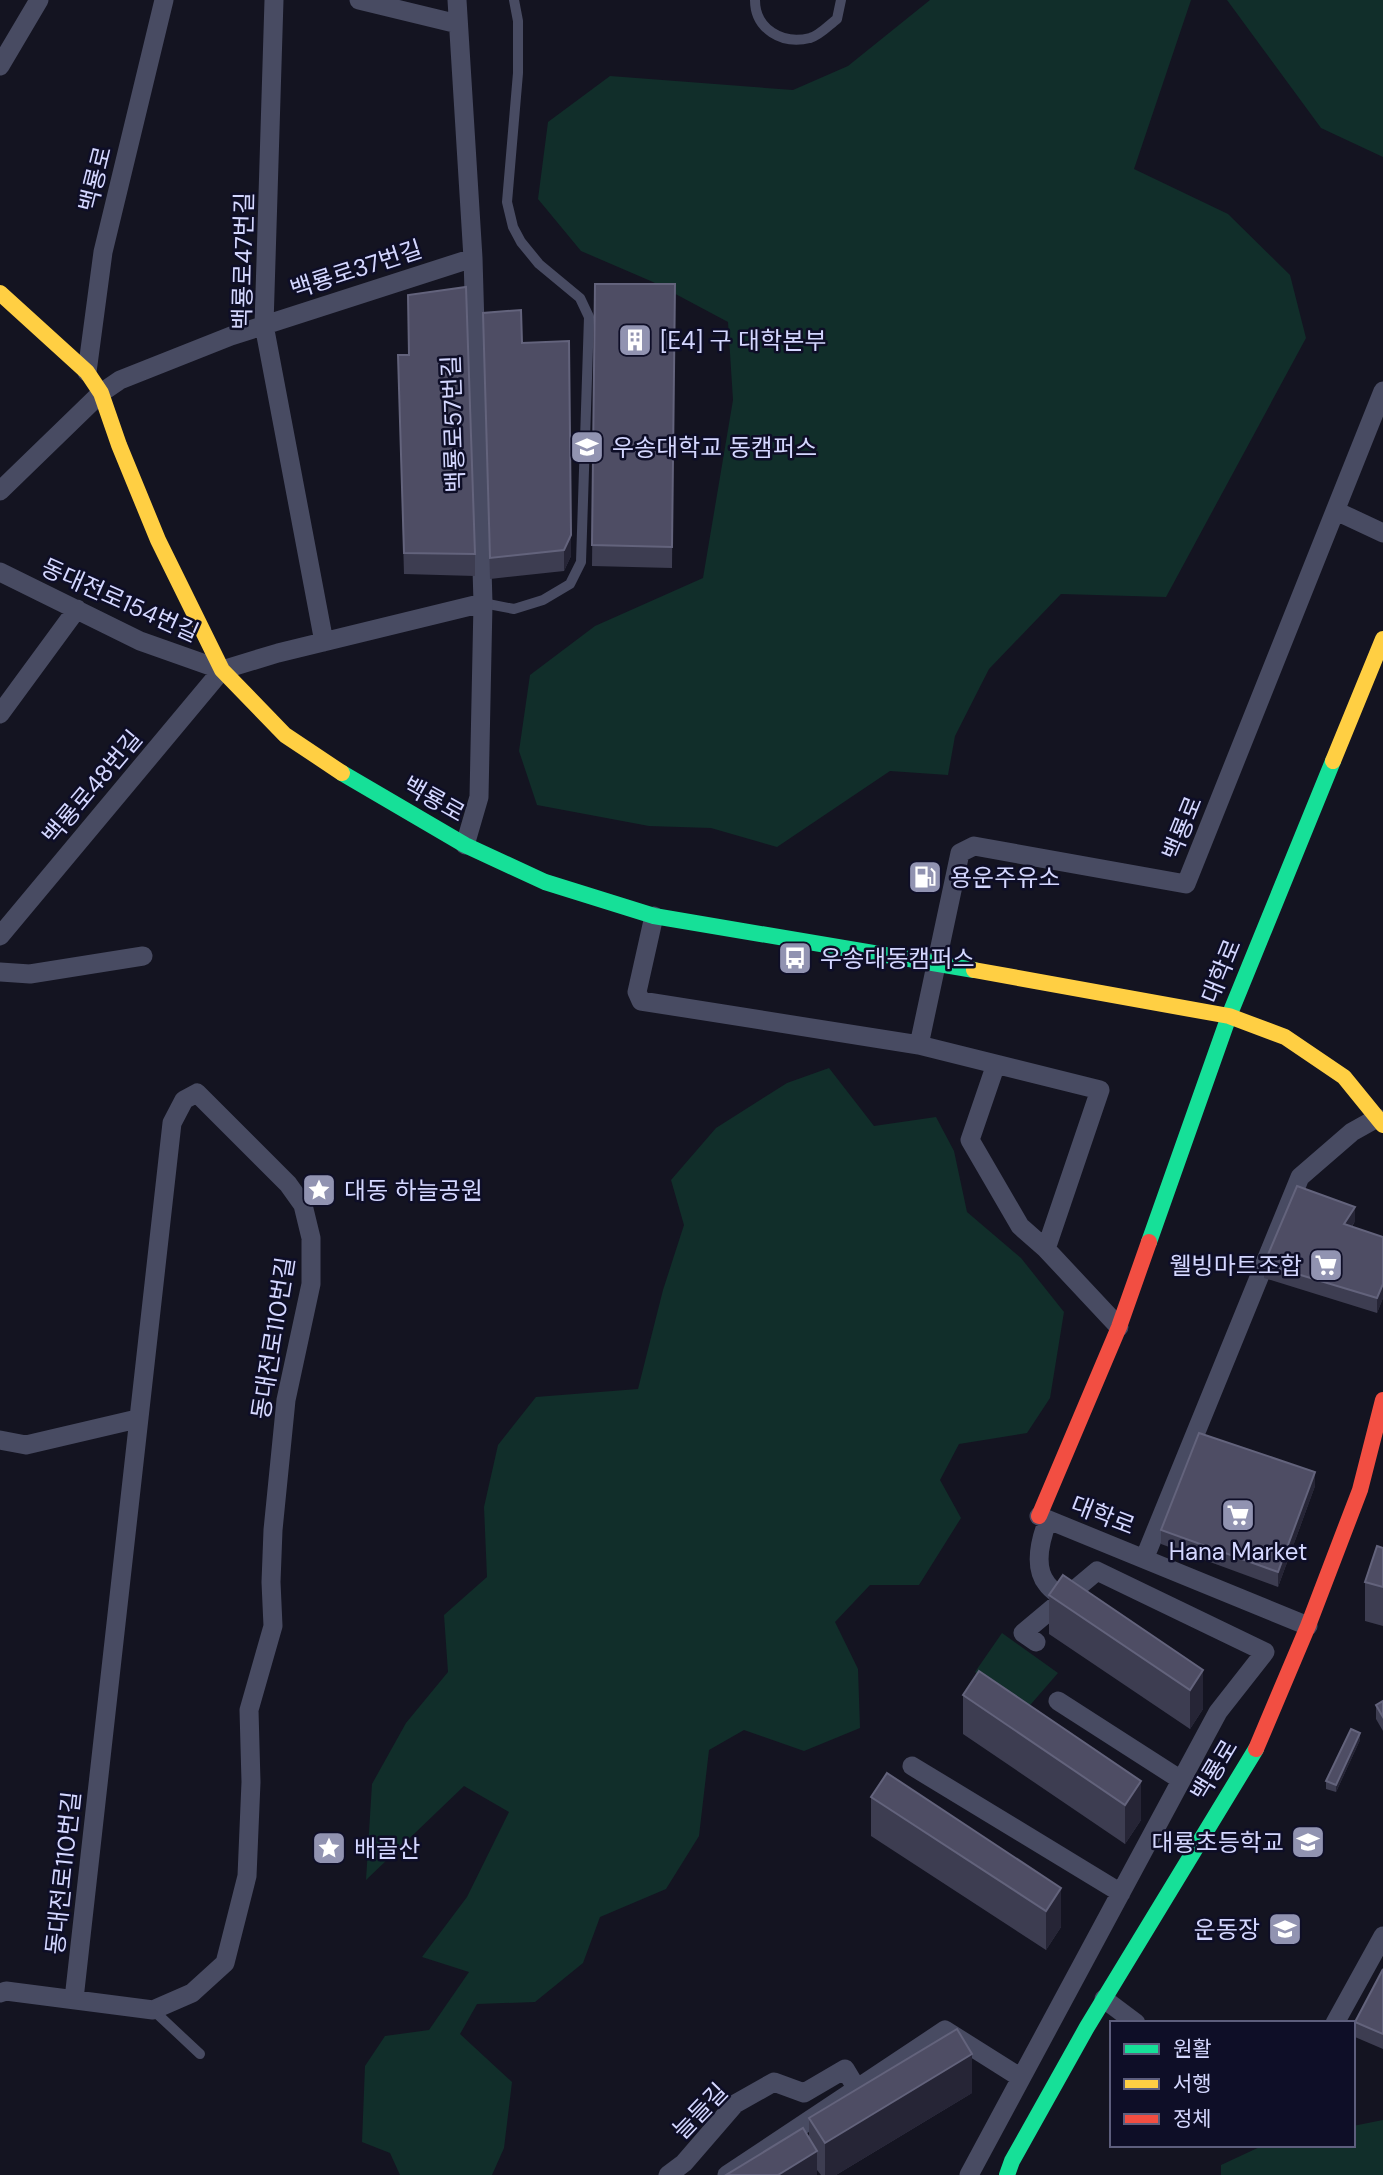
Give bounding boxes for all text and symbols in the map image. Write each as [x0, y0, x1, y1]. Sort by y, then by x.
street label: 백룡로 [72, 143, 118, 215]
street label: 백룡로47번길 [226, 192, 260, 330]
street label: 백룡로37번길 [286, 233, 426, 305]
building icon: [E4] 구 대학본부 [616, 321, 654, 359]
place label: [E4] 구 대학본부 [660, 325, 826, 356]
street label: 백룡로57번길 [435, 355, 471, 493]
school or university icon: 우송대학교 동캠퍼스 [568, 428, 606, 466]
place label: 우송대학교 동캠퍼스 [612, 432, 817, 463]
street label: 동대전로154번길 [36, 551, 204, 649]
street label: 백룡로48번길 [35, 724, 149, 850]
street label: 백룡로 [398, 769, 470, 829]
street label: 백룡로 [1155, 791, 1209, 865]
fuel station icon: 용운주유소 [906, 858, 944, 896]
place label: 용운주유소 [950, 862, 1060, 893]
street label: 대학로 [1194, 934, 1248, 1008]
bus stop icon: 우송대동캠퍼스 [776, 939, 814, 977]
place label: 우송대동캠퍼스 [820, 943, 975, 974]
place icon: 대동 하늘공원 [300, 1171, 338, 1209]
place label: 대동 하늘공원 [344, 1175, 483, 1206]
supermarket icon: 웰빙마트조합 [1307, 1246, 1345, 1284]
place label: 웰빙마트조합 [1170, 1250, 1302, 1281]
street label: 동대전로110번길 [245, 1255, 301, 1421]
street label: 대학로 [1067, 1489, 1139, 1541]
supermarket icon: Hana Market [1219, 1496, 1257, 1534]
place label: Hana Market [1169, 1536, 1307, 1567]
street label: 백룡로 [1184, 1734, 1244, 1806]
street label: 동대전로110번길 [39, 1790, 87, 1956]
school or university icon: 대룡초등학교 [1289, 1823, 1327, 1861]
place label: 대룡초등학교 [1152, 1827, 1284, 1858]
place icon: 배골산 [310, 1829, 348, 1867]
place label: 배골산 [354, 1833, 420, 1864]
school or university icon: 운동장 [1266, 1910, 1304, 1948]
place label: 운동장 [1194, 1914, 1260, 1945]
legend [1110, 2021, 1355, 2147]
text: 원활 [1173, 2035, 1212, 2063]
text: 서행 [1173, 2070, 1212, 2098]
street label: 늘들길 [666, 2076, 734, 2146]
text: 정체 [1173, 2105, 1212, 2133]

